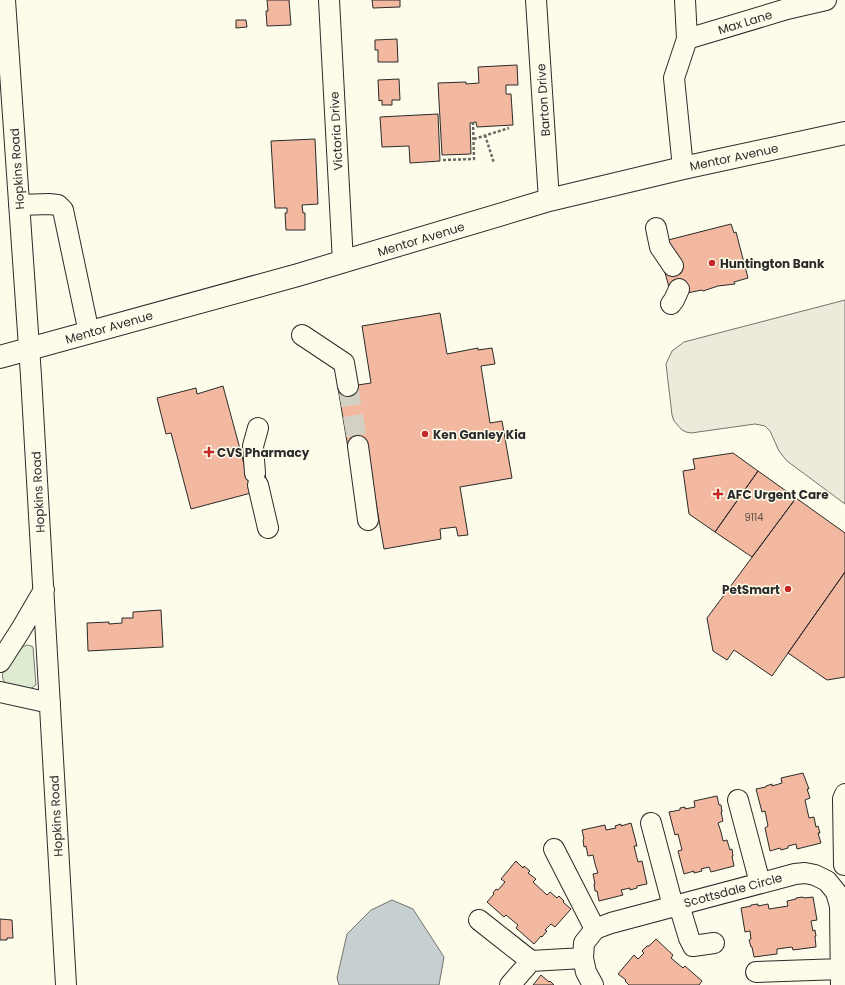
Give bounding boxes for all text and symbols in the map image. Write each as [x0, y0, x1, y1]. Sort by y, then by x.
street label: Max Lane [716, 6, 774, 38]
street label: Barton Drive [532, 63, 554, 137]
street label: Victoria Drive [325, 91, 347, 171]
street label: Hopkins Road [6, 128, 28, 210]
street label: Mentor Avenue [688, 139, 780, 175]
street label: Mentor Avenue [375, 218, 467, 260]
place label: Huntington Bank [720, 255, 825, 272]
marker: Huntington Bank [707, 258, 717, 268]
street label: Mentor Avenue [63, 306, 155, 348]
place label: Ken Ganley Kia [433, 426, 526, 443]
marker: Ken Ganley Kia [420, 429, 430, 439]
place label: CVS Pharmacy [217, 444, 310, 461]
marker: CVS Pharmacy [204, 447, 214, 457]
street label: Hopkins Road [27, 451, 49, 533]
place label: AFC Urgent Care [727, 486, 829, 503]
marker: AFC Urgent Care [712, 488, 724, 500]
house number: 9114 [745, 510, 764, 525]
place label: PetSmart [722, 581, 780, 598]
marker: PetSmart [783, 584, 793, 594]
street label: Hopkins Road [45, 775, 67, 857]
street label: Scottsdale Circle [682, 869, 784, 911]

